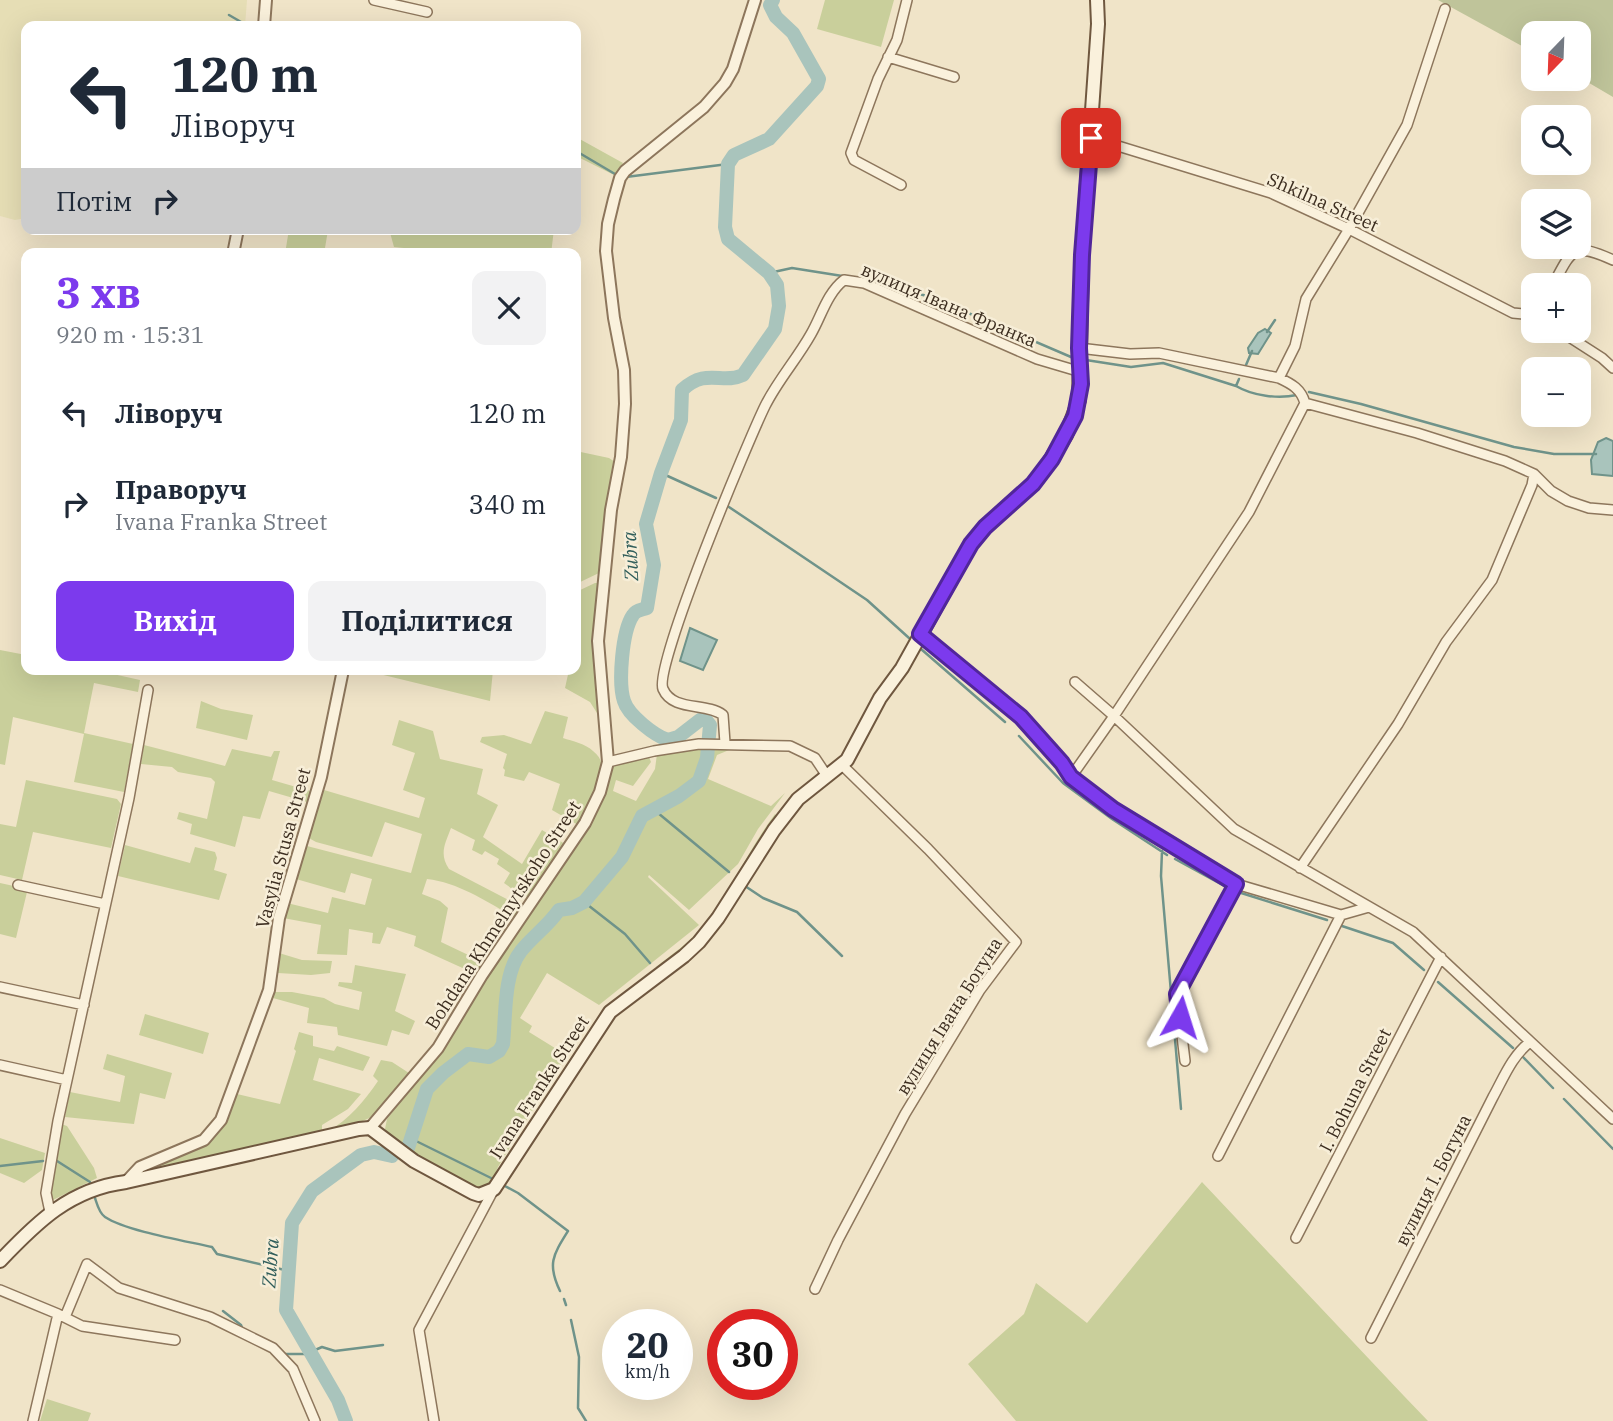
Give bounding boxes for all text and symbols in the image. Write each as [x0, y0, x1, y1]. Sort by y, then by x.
north arrow [1521, 21, 1591, 91]
map controls [1521, 21, 1591, 427]
text: 120 m [171, 42, 318, 105]
icon: left [56, 49, 147, 140]
text: Ліворуч [171, 104, 296, 146]
button: search [1521, 105, 1591, 175]
pin [1061, 108, 1121, 168]
icon: arrive [1072, 119, 1110, 157]
street label: Shkilna Street [1264, 167, 1382, 237]
icon: right [146, 182, 184, 220]
text: Потім [56, 184, 132, 218]
button: layers [1521, 189, 1591, 259]
street label: вулиця Івана Франка [858, 258, 1040, 352]
text: 3 хв [56, 265, 141, 320]
button: close [472, 271, 546, 345]
button: + [1521, 273, 1591, 343]
text: 920 m · 15:31 [56, 319, 205, 349]
button: − [1521, 357, 1591, 427]
icon: left [56, 394, 94, 432]
text: Ліворуч [115, 396, 223, 430]
text: 120 m [468, 396, 546, 430]
text: Праворуч [115, 472, 247, 506]
icon: right [56, 485, 94, 523]
text: 340 m [468, 487, 546, 521]
text: Ivana Franka Street [115, 506, 327, 536]
water label: Zubra [617, 530, 643, 582]
button: Вихід [56, 581, 294, 661]
button: Поділитися [308, 581, 546, 661]
street label: Vasylia Stusa Street [250, 765, 316, 931]
street label: Bohdana Khmelnytskoho Street [420, 796, 586, 1034]
street label: вулиця Івана Богуна [891, 933, 1007, 1099]
position arrow [1143, 980, 1217, 1054]
street label: Ivana Franka Street [484, 1011, 594, 1163]
street label: I. Bohuna Street [1314, 1024, 1396, 1156]
street label: вулиця І. Богуна [1390, 1110, 1476, 1250]
water label: Zubra [256, 1237, 284, 1290]
speed limit sign: 30 [707, 1309, 798, 1400]
text: 20 [626, 1322, 669, 1368]
text: km/h [625, 1360, 670, 1383]

